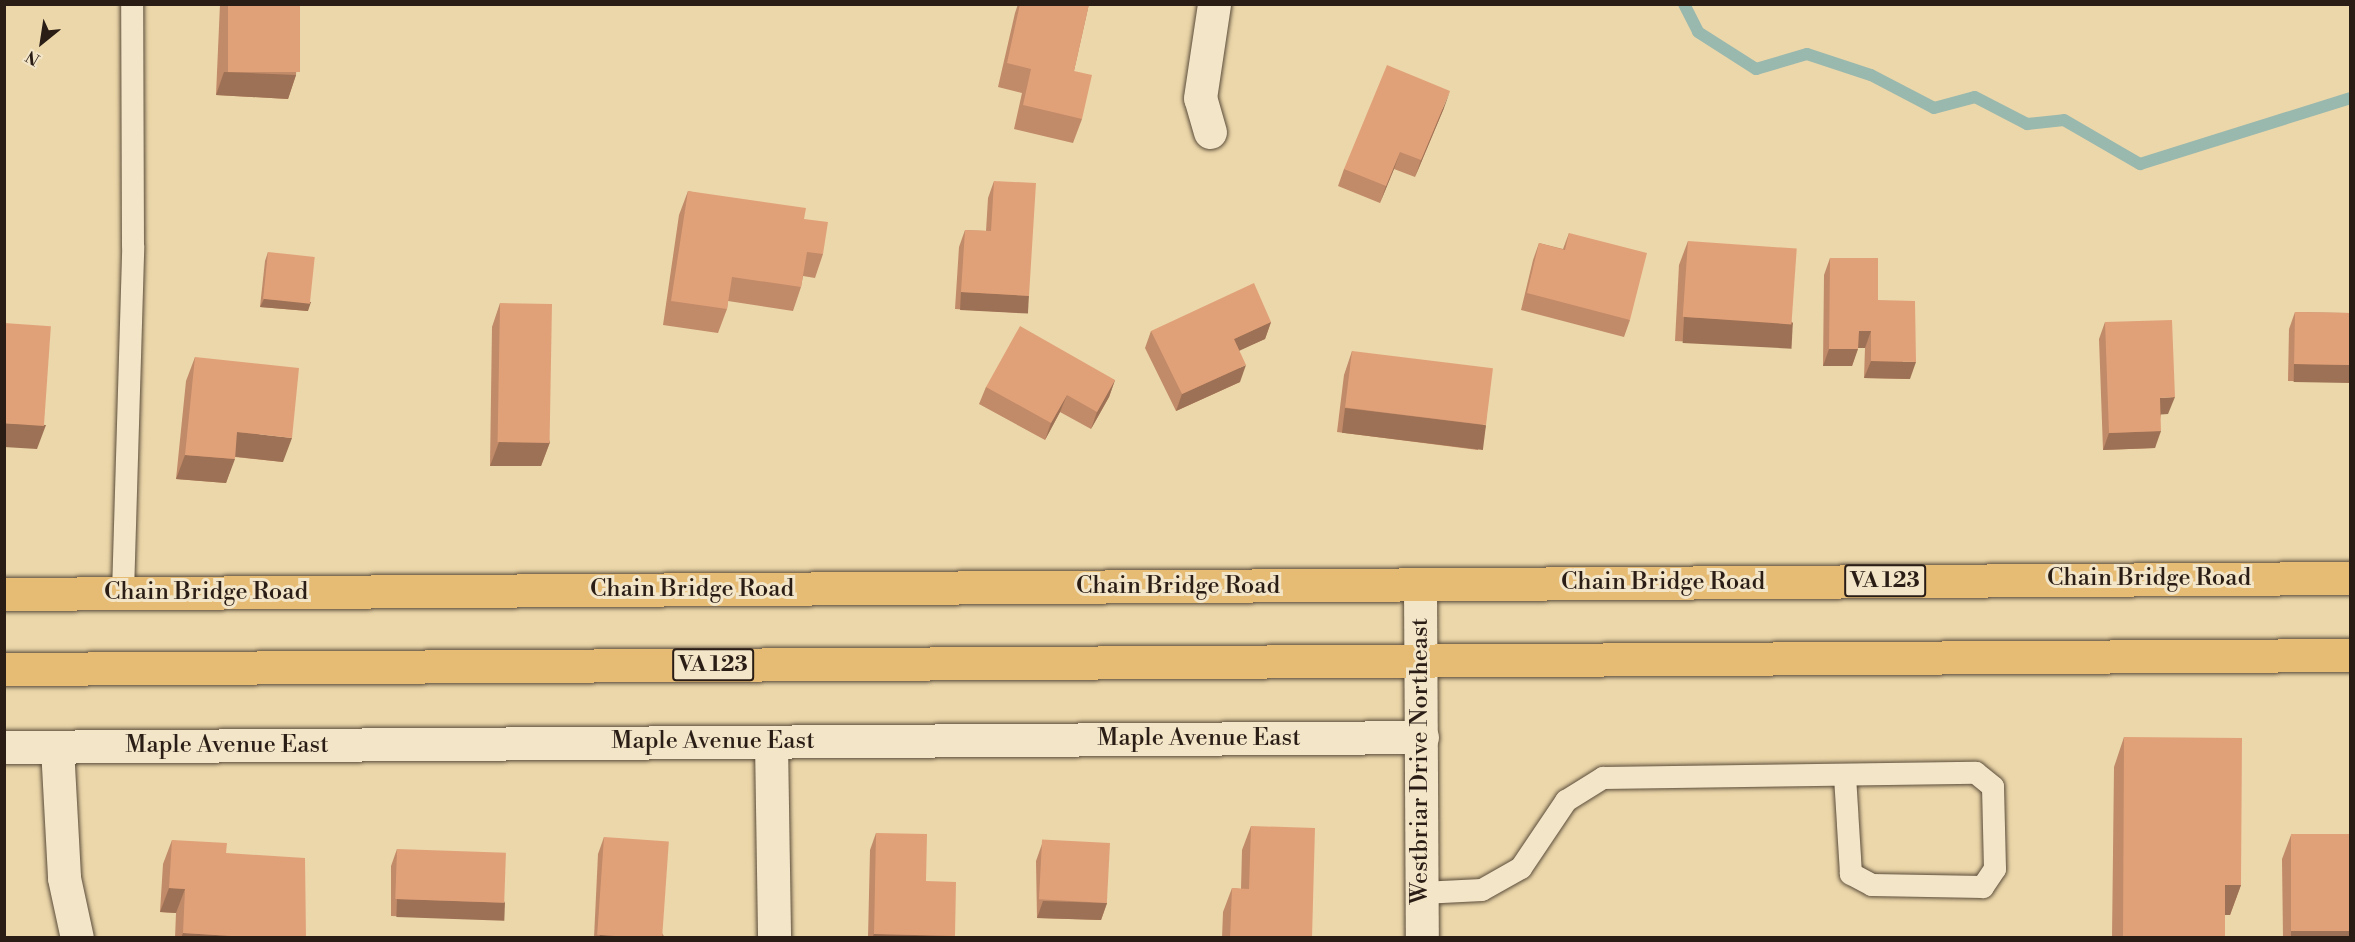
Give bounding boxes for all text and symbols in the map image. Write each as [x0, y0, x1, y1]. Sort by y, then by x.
north arrow [12, 12, 72, 72]
text: N [23, 46, 43, 69]
road number: VA 123 [1843, 562, 1927, 600]
street label: Chain Bridge Road [2047, 565, 2251, 593]
street label: Chain Bridge Road [1561, 569, 1765, 597]
street label: Chain Bridge Road [1076, 573, 1280, 601]
street label: Chain Bridge Road [590, 576, 794, 604]
street label: Chain Bridge Road [104, 579, 308, 607]
street label: Westbriar Drive Northeast [1407, 618, 1435, 904]
road number: VA 123 [671, 646, 755, 684]
street label: Maple Avenue East [1097, 725, 1301, 753]
street label: Maple Avenue East [611, 728, 815, 756]
street label: Maple Avenue East [125, 732, 329, 760]

